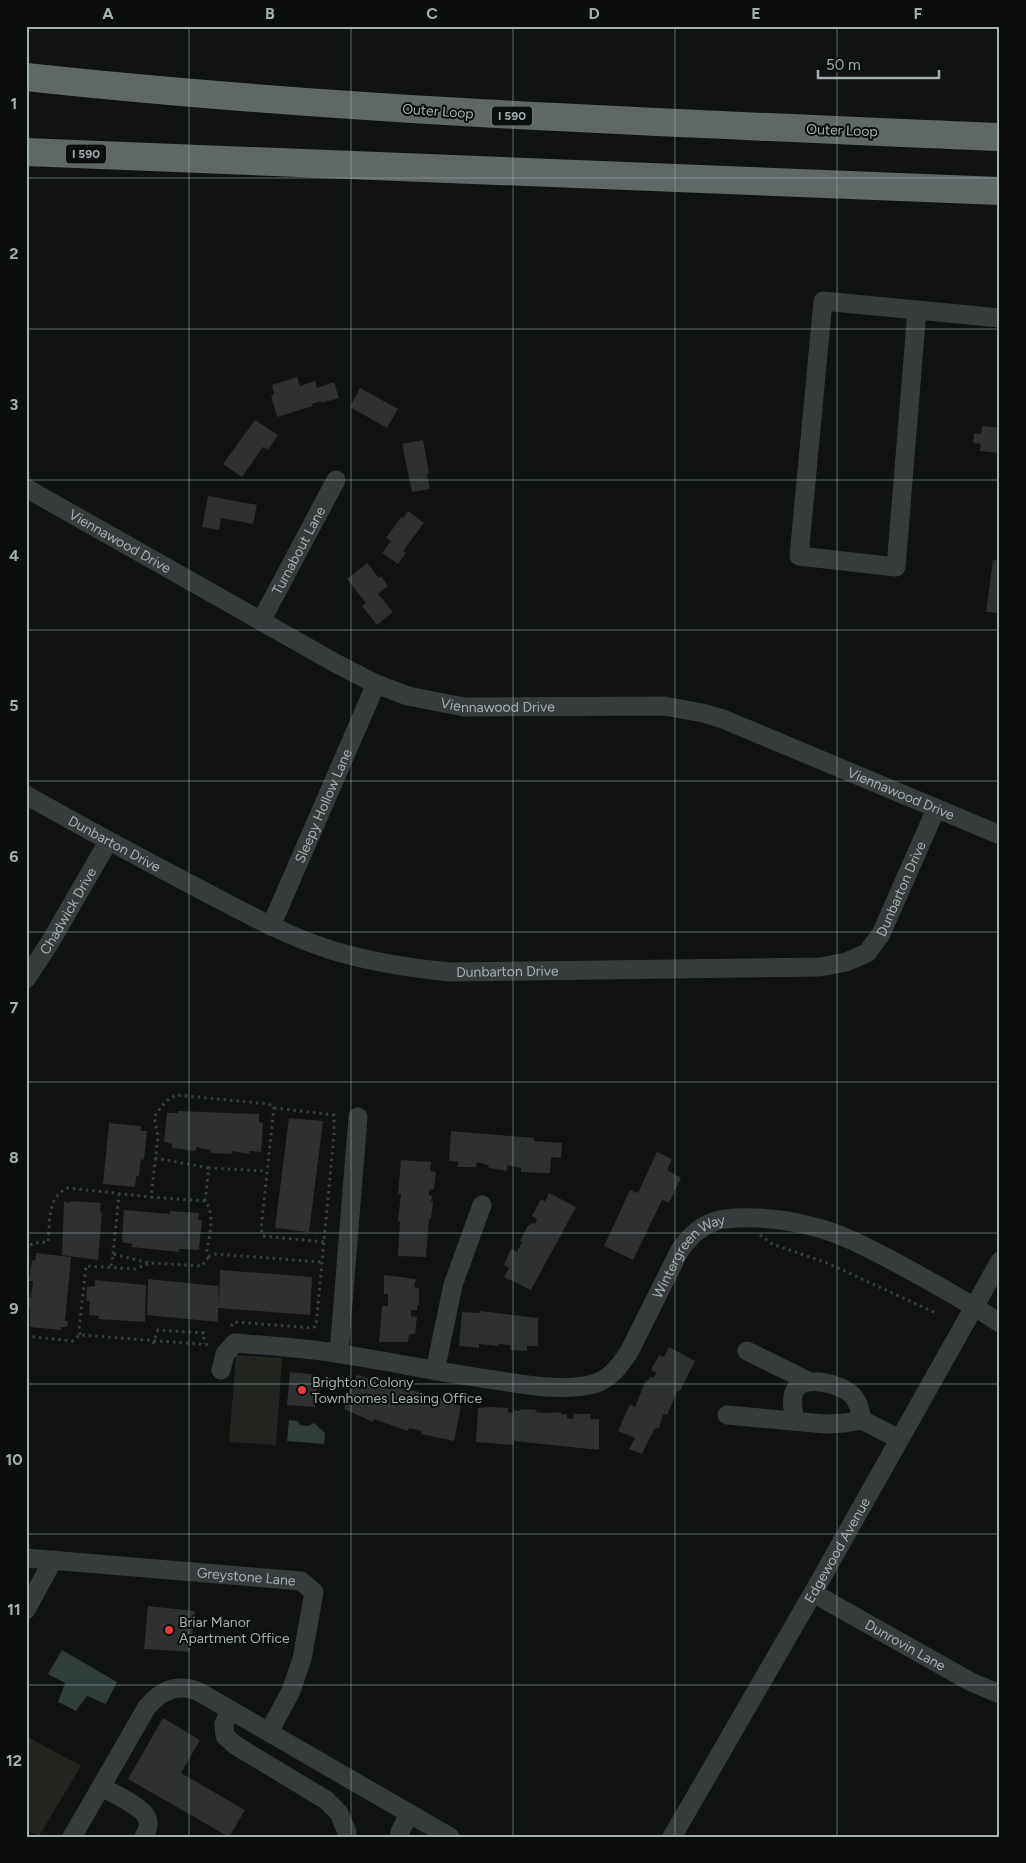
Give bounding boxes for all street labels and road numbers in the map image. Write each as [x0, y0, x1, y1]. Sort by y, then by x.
street label: Outer Loop [402, 101, 474, 122]
road number: I 590 [492, 106, 532, 125]
street label: Outer Loop [806, 121, 878, 140]
road number: I 590 [66, 144, 106, 164]
street label: Turnabout Lane [269, 503, 330, 598]
street label: Viennawood Drive [66, 506, 174, 577]
street label: Viennawood Drive [439, 695, 555, 716]
street label: Sleepy Hollow Lane [291, 746, 356, 866]
street label: Viennawood Drive [845, 764, 957, 824]
street label: Dunbarton Drive [65, 812, 164, 876]
street label: Dunbarton Drive [873, 838, 930, 939]
street label: Chadwick Drive [36, 864, 101, 958]
street label: Dunbarton Drive [456, 963, 559, 981]
street label: Wintergreen Way [649, 1211, 727, 1301]
street label: Edgewood Avenue [801, 1494, 874, 1606]
street label: Greystone Lane [196, 1564, 297, 1590]
street label: Dunrovin Lane [862, 1616, 949, 1675]

